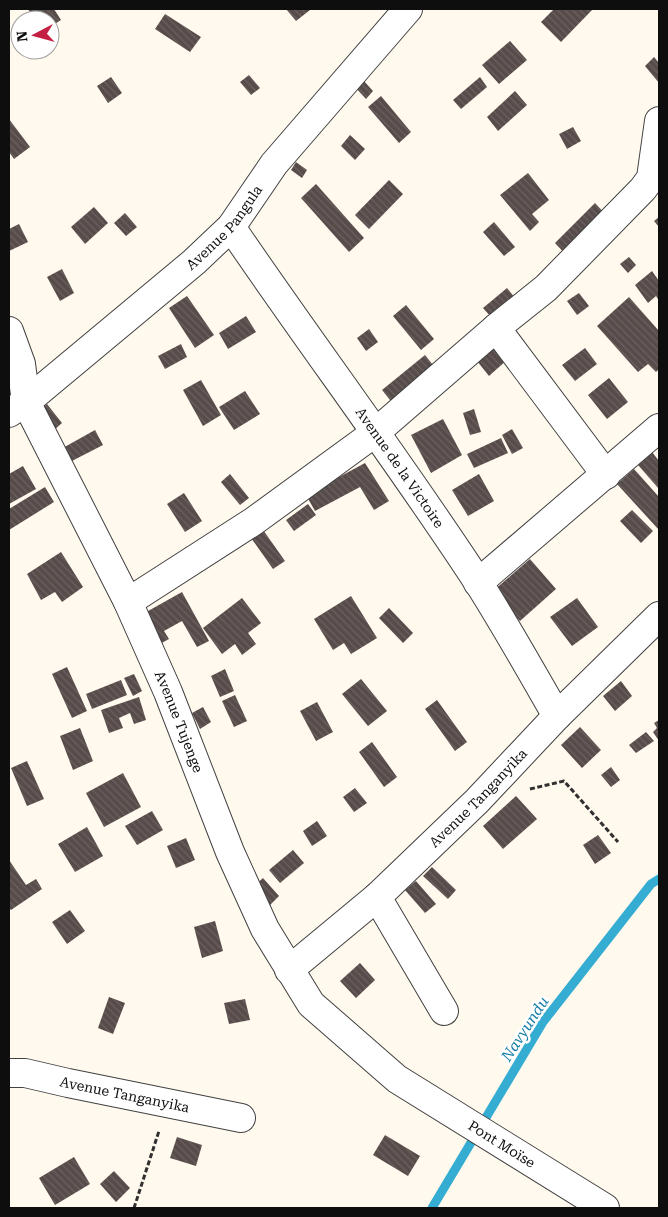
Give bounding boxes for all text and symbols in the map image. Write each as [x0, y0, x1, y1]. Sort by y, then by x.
north arrow [10, 10, 60, 60]
text: N [14, 30, 31, 43]
street label: Avenue Pangula [183, 182, 265, 273]
street label: Avenue de la Victoire [352, 404, 448, 531]
street label: Avenue Tujenge [152, 668, 206, 775]
street label: Avenue Tanganyika [426, 745, 530, 850]
water label: Navyundu [497, 993, 553, 1066]
street label: Avenue Tanganyika [58, 1073, 191, 1115]
street label: Pont Moïse [465, 1117, 538, 1171]

